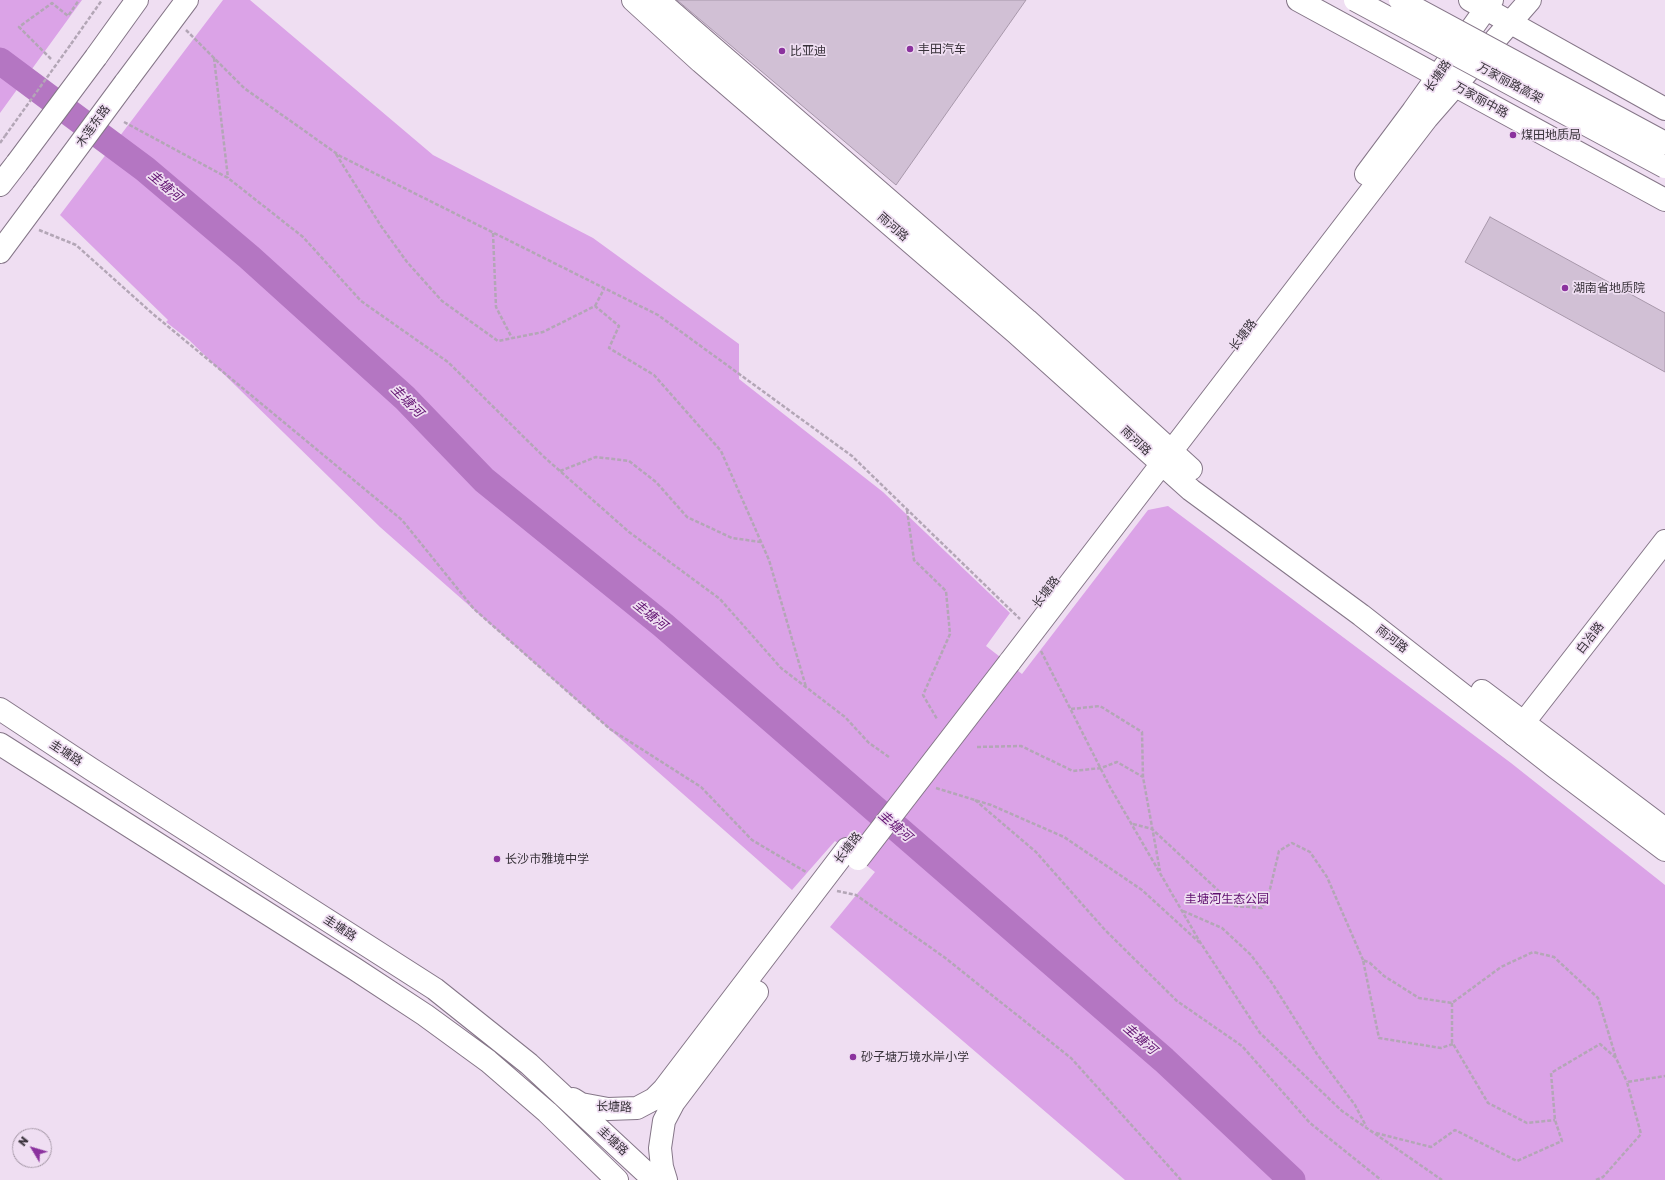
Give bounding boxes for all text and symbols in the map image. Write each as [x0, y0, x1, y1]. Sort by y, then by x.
place label: 丰田汽车 [918, 42, 966, 56]
place label: 比亚迪 [790, 44, 826, 58]
marker: 丰田汽车 [905, 44, 915, 54]
marker: 比亚迪 [777, 46, 787, 56]
street label: 长塘路 [1422, 57, 1454, 95]
street label: 万家丽路高架 [1475, 60, 1545, 106]
street label: 万家丽中路 [1451, 79, 1511, 121]
street label: 木莲东路 [73, 102, 113, 150]
place label: 煤田地质局 [1521, 128, 1581, 142]
marker: 煤田地质局 [1508, 130, 1518, 140]
water label: 圭塘河 [145, 167, 185, 205]
street label: 雨河路 [875, 210, 911, 244]
place label: 湖南省地质院 [1573, 281, 1645, 295]
marker: 湖南省地质院 [1560, 283, 1570, 293]
street label: 长塘路 [1226, 316, 1260, 354]
water label: 圭塘河 [388, 382, 426, 420]
street label: 雨河路 [1118, 423, 1154, 459]
street label: 长塘路 [1029, 573, 1063, 611]
water label: 圭塘河 [630, 597, 670, 633]
street label: 白冶路 [1573, 619, 1607, 657]
street label: 雨河路 [1373, 622, 1411, 656]
street label: 圭塘路 [47, 737, 85, 769]
water label: 圭塘河 [875, 807, 915, 845]
street label: 长塘路 [831, 829, 865, 867]
place label: 长沙市雅境中学 [505, 852, 589, 866]
marker: 长沙市雅境中学 [492, 854, 502, 864]
park label: 圭塘河生态公园 [1185, 892, 1269, 906]
street label: 圭塘路 [321, 912, 359, 944]
water label: 圭塘河 [1120, 1020, 1160, 1058]
place label: 砂子塘万境水岸小学 [861, 1050, 969, 1064]
marker: 砂子塘万境水岸小学 [848, 1052, 858, 1062]
street label: 长塘路 [596, 1099, 632, 1115]
street label: 圭塘路 [595, 1123, 631, 1159]
north arrow [12, 1128, 52, 1168]
text: N [15, 1134, 31, 1148]

